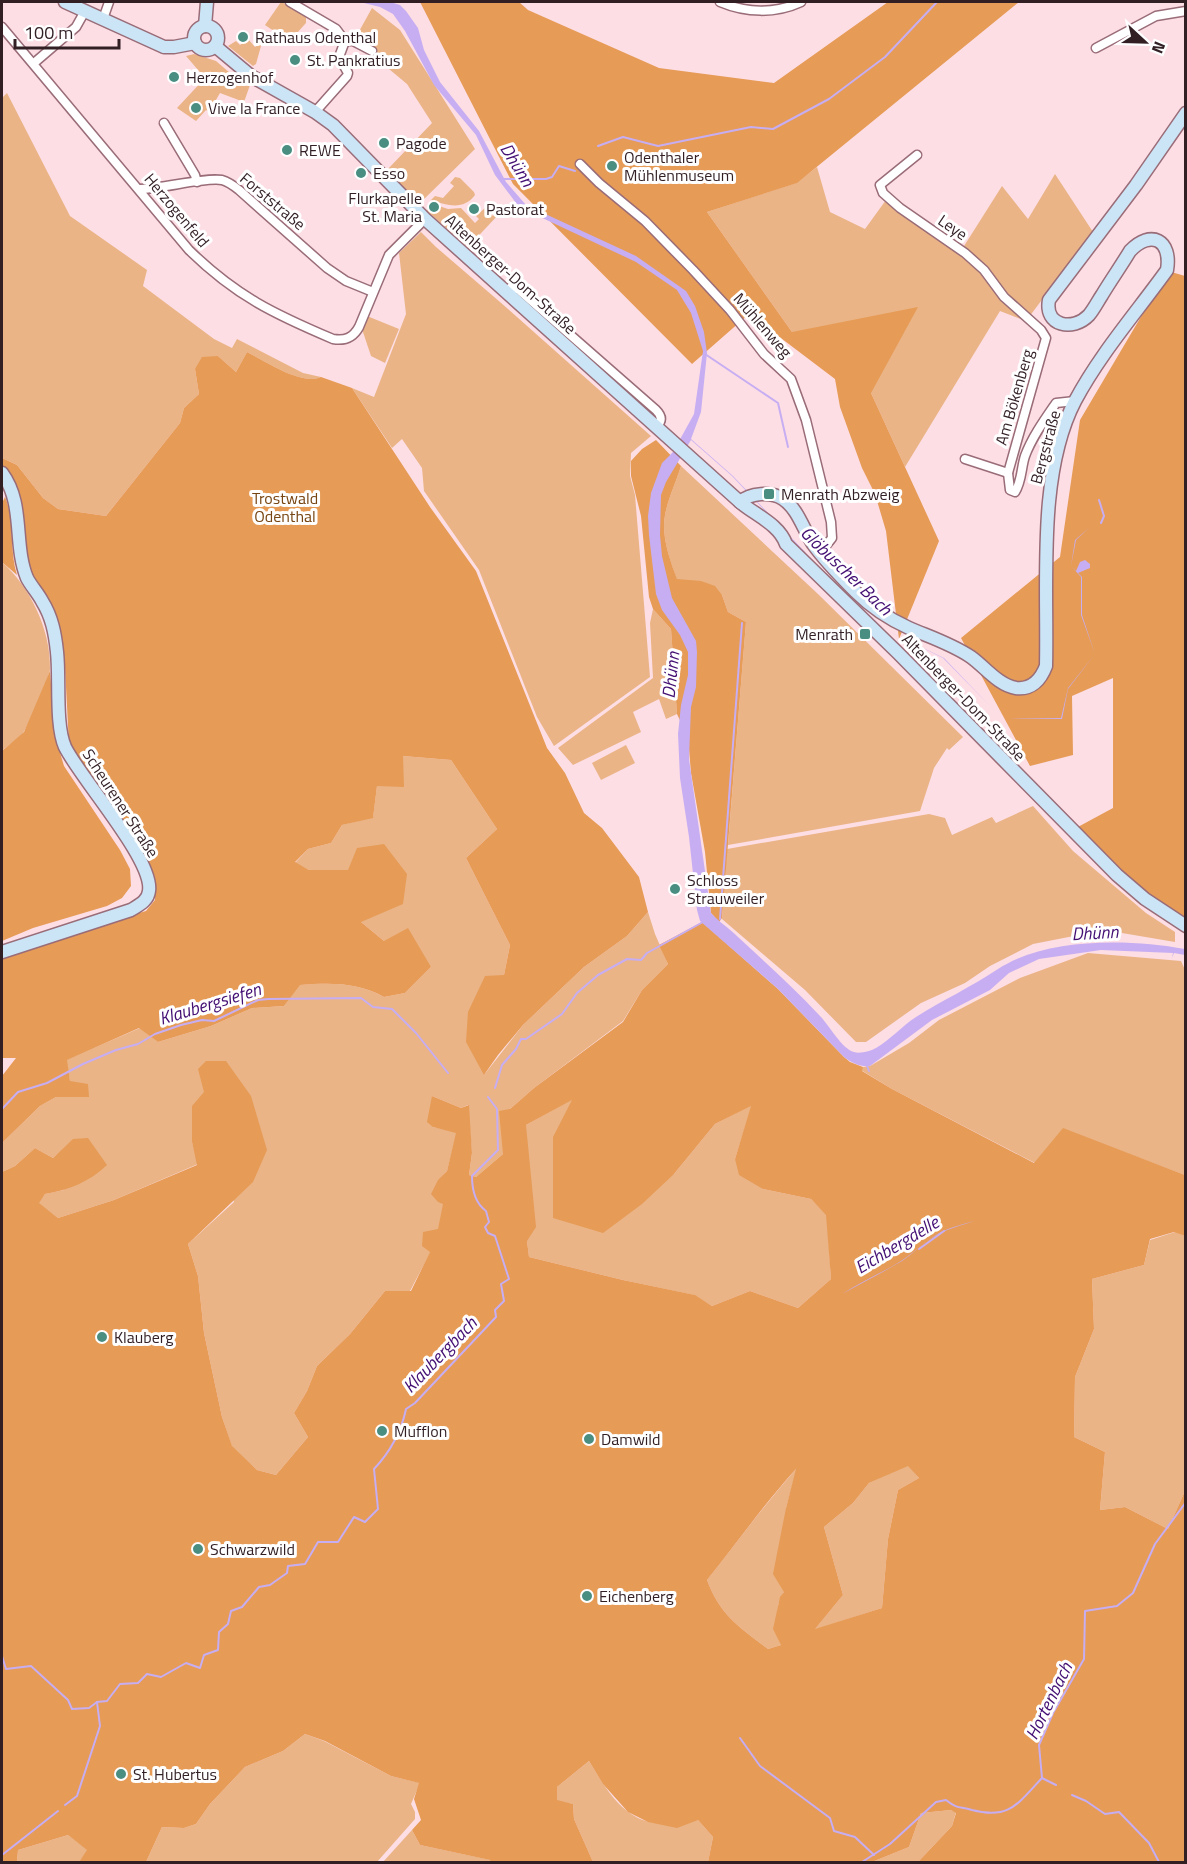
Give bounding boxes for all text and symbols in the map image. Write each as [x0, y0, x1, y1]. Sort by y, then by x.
scale bar [15, 12, 118, 50]
north arrow [1115, 12, 1175, 72]
text: 100 m [24, 19, 73, 46]
place label: Rathaus Odenthal [255, 25, 376, 49]
marker: Rathaus Odenthal [236, 30, 250, 44]
text: N [1146, 38, 1172, 57]
place label: St. Pankratius [307, 48, 400, 72]
marker: St. Pankratius [288, 53, 302, 67]
place label: Herzogenhof [186, 65, 274, 89]
marker: Herzogenhof [167, 70, 181, 84]
place label: Vive la France [208, 96, 300, 120]
marker: Vive la France [189, 101, 203, 115]
place label: Pagode [396, 131, 447, 155]
marker: Pagode [377, 136, 391, 150]
place label: REWE [299, 138, 341, 162]
water label: Dhünn [494, 138, 542, 193]
marker: REWE [280, 143, 294, 157]
place label: Odenthaler Mühlenmuseum [624, 145, 734, 187]
marker: Odenthaler Mühlenmuseum [605, 159, 619, 173]
place label: Esso [373, 161, 405, 185]
street label: Forststraße [235, 166, 311, 236]
marker: Esso [354, 166, 368, 180]
street label: Herzogenfeld [139, 168, 215, 252]
place label: Flurkapelle St. Maria [348, 186, 422, 228]
place label: Pastorat [486, 197, 544, 221]
marker: Flurkapelle St. Maria [427, 200, 441, 214]
marker: Pastorat [467, 202, 481, 216]
street label: Altenberger-Dom-Straße [440, 208, 582, 340]
street label: Leye [933, 208, 973, 246]
street label: Mühlenweg [728, 287, 798, 363]
street label: Am Bökenberg [989, 346, 1039, 448]
street label: Bergstraße [1024, 407, 1066, 487]
place label: Menrath Abzweig [781, 482, 899, 506]
park label: Trostwald Odenthal [252, 486, 318, 528]
marker: Menrath Abzweig [762, 487, 776, 501]
water label: Glöbuscher Bach [794, 520, 899, 622]
place label: Menrath [795, 622, 853, 646]
marker: Menrath [858, 627, 872, 641]
street label: Altenberger-Dom-Straße [897, 628, 1031, 766]
water label: Dhünn [655, 649, 686, 700]
street label: Scheurener Straße [77, 744, 165, 862]
place label: Schloss Strauweiler [687, 868, 765, 910]
marker: Schloss Strauweiler [668, 882, 682, 896]
water label: Dhünn [1071, 918, 1120, 947]
water label: Klaubergsiefen [156, 975, 265, 1032]
water label: Eichbergdelle [850, 1208, 945, 1280]
water label: Klaubergbach [396, 1310, 484, 1399]
place label: Klauberg [114, 1325, 173, 1349]
marker: Klauberg [95, 1330, 109, 1344]
place label: Mufflon [394, 1419, 447, 1443]
marker: Mufflon [375, 1424, 389, 1438]
place label: Damwild [601, 1427, 661, 1451]
marker: Damwild [582, 1432, 596, 1446]
place label: Schwarzwild [210, 1537, 295, 1561]
marker: Schwarzwild [191, 1542, 205, 1556]
place label: Eichenberg [599, 1584, 674, 1608]
marker: Eichenberg [580, 1589, 594, 1603]
water label: Hortenbach [1018, 1657, 1079, 1744]
place label: St. Hubertus [133, 1762, 217, 1786]
marker: St. Hubertus [114, 1767, 128, 1781]

